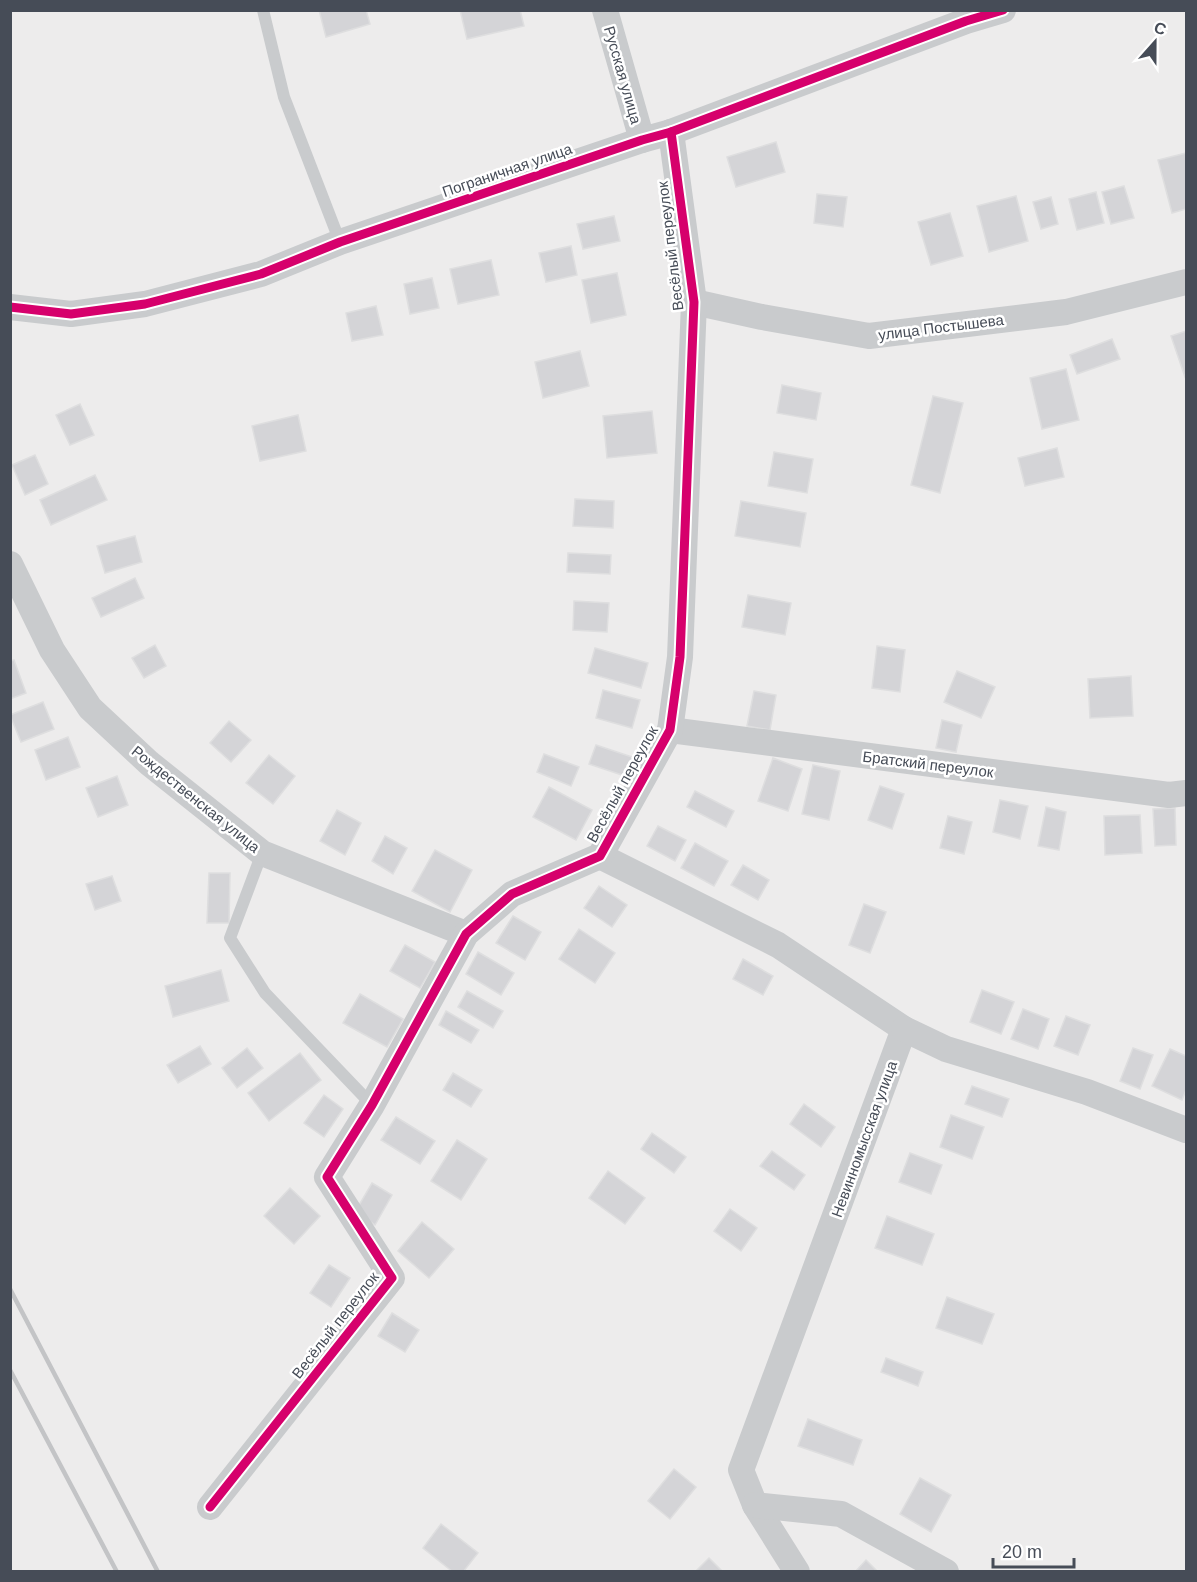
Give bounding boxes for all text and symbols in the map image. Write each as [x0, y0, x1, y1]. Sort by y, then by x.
north arrow [1125, 12, 1185, 72]
text: С [1152, 18, 1169, 39]
street label: Русская улица [601, 24, 645, 127]
street label: Пограничная улица [440, 140, 575, 200]
street label: Весёлый переулок [654, 180, 686, 312]
street label: улица Постышева [877, 311, 1005, 343]
street label: Весёлый переулок [583, 723, 661, 845]
street label: Рождественская улица [129, 742, 264, 856]
street label: Братский переулок [862, 748, 995, 781]
street label: Невинномысская улица [828, 1058, 900, 1220]
street label: Весёлый переулок [288, 1268, 382, 1382]
scale bar [993, 1531, 1074, 1569]
text: 20 m [1002, 1542, 1042, 1562]

